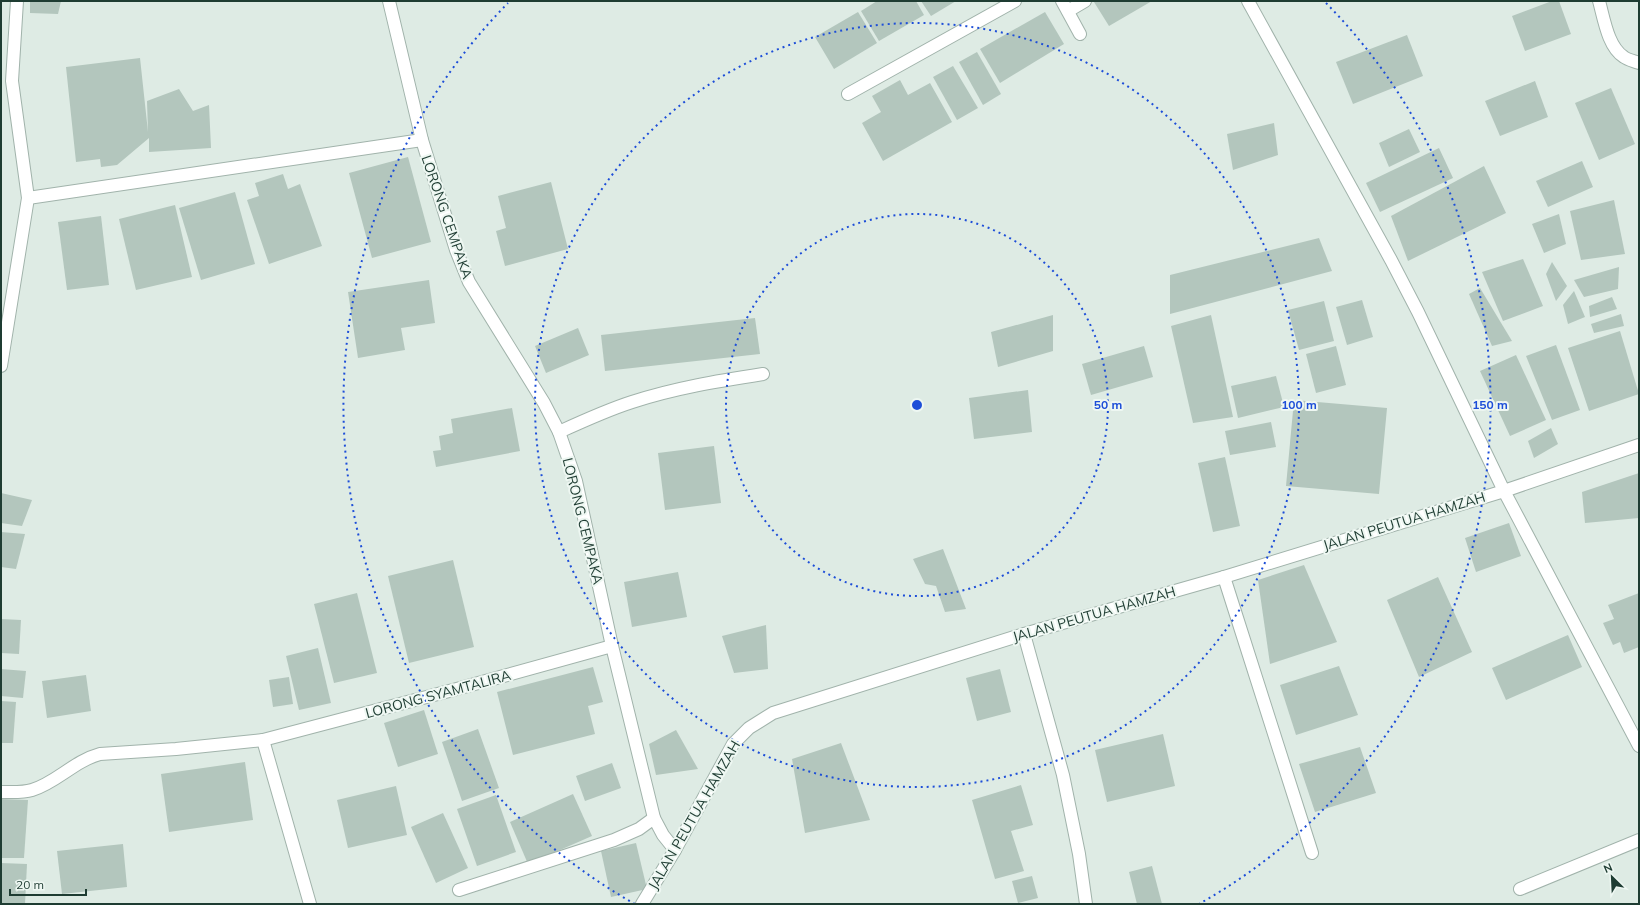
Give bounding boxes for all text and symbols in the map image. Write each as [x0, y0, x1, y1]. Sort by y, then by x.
street label: LORONG CEMPAKA [417, 153, 477, 282]
text: 50 m [1094, 397, 1122, 412]
text: 100 m [1281, 397, 1317, 412]
text: 150 m [1472, 397, 1508, 412]
centre of rings [910, 398, 924, 412]
street label: LORONG CEMPAKA [559, 456, 608, 587]
street label: JALAN PEUTUA HAMZAH [1321, 488, 1487, 554]
street label: JALAN PEUTUA HAMZAH [1010, 582, 1178, 646]
street label: LORONG SYAMTALIRA [363, 666, 513, 722]
street label: JALAN PEUTUA HAMZAH [644, 737, 744, 893]
north arrow [1592, 857, 1632, 897]
text: N [1601, 860, 1615, 876]
scale bar [10, 871, 86, 897]
text: 20 m [16, 877, 44, 892]

